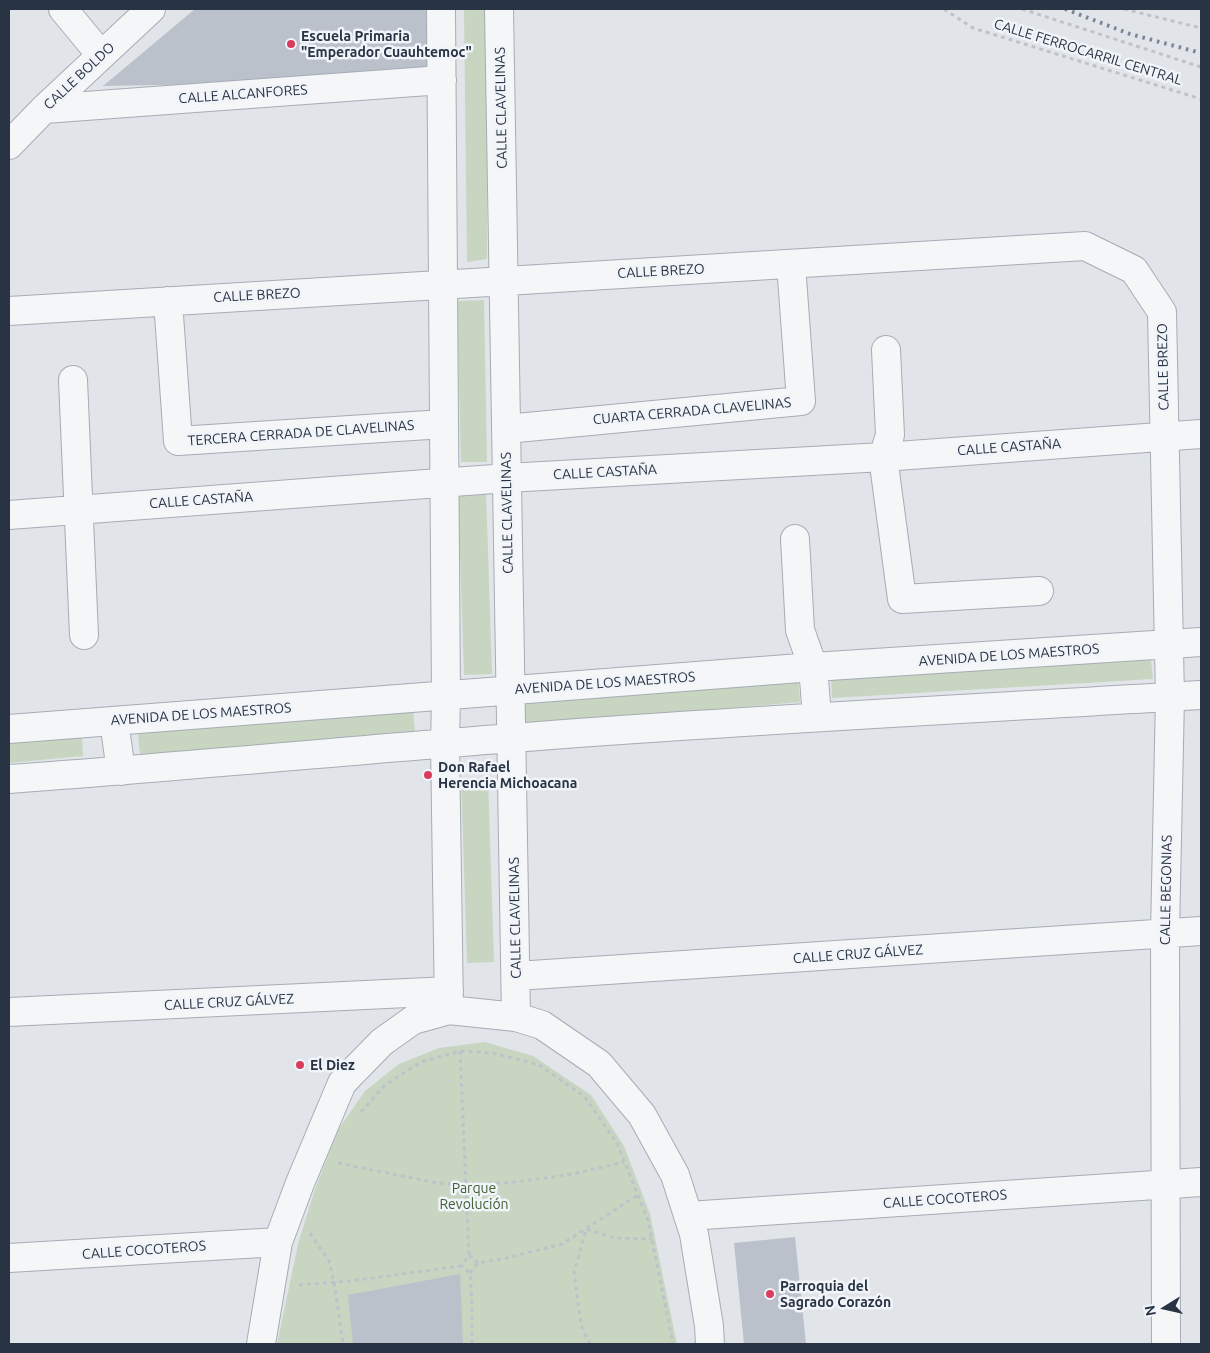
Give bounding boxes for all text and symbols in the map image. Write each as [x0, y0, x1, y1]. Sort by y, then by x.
street label: CALLE FERROCARRIL CENTRAL [992, 15, 1184, 89]
place label: Escuela Primaria "Emperador Cuauhtemoc" [301, 28, 472, 60]
marker: Escuela Primaria "Emperador Cuauhtemoc" [285, 38, 297, 50]
street label: CALLE BOLDO [40, 39, 118, 113]
street label: CALLE CLAVELINAS [492, 47, 510, 169]
street label: CALLE ALCANFORES [178, 81, 308, 107]
street label: CALLE BREZO [617, 260, 705, 282]
street label: CALLE BREZO [213, 284, 301, 306]
street label: CALLE BREZO [1154, 323, 1172, 411]
street label: CUARTA CERRADA CLAVELINAS [592, 394, 792, 428]
street label: TERCERA CERRADA DE CLAVELINAS [187, 417, 415, 449]
street label: CALLE CASTAÑA [957, 435, 1061, 459]
street label: CALLE CLAVELINAS [498, 452, 516, 574]
street label: CALLE CASTAÑA [553, 461, 657, 483]
street label: CALLE CASTAÑA [149, 488, 253, 512]
street label: AVENIDA DE LOS MAESTROS [918, 640, 1100, 670]
street label: AVENIDA DE LOS MAESTROS [514, 668, 696, 698]
street label: AVENIDA DE LOS MAESTROS [110, 699, 292, 729]
place label: Don Rafael Herencia Michoacana [438, 759, 577, 792]
marker: Don Rafael Herencia Michoacana [422, 769, 434, 781]
street label: CALLE BEGONIAS [1157, 835, 1175, 945]
street label: CALLE CLAVELINAS [506, 857, 524, 979]
street label: CALLE CRUZ GÁLVEZ [792, 941, 924, 967]
street label: CALLE CRUZ GÁLVEZ [164, 990, 294, 1014]
place label: El Diez [310, 1057, 355, 1073]
marker: El Diez [294, 1059, 306, 1071]
park label: Parque Revolución [439, 1180, 509, 1212]
street label: CALLE COCOTEROS [882, 1186, 1008, 1212]
street label: CALLE COCOTEROS [81, 1237, 207, 1263]
place label: Parroquia del Sagrado Corazón [780, 1278, 891, 1310]
north arrow [1140, 1283, 1190, 1333]
marker: Parroquia del Sagrado Corazón [764, 1288, 776, 1300]
text: N [1141, 1304, 1159, 1317]

